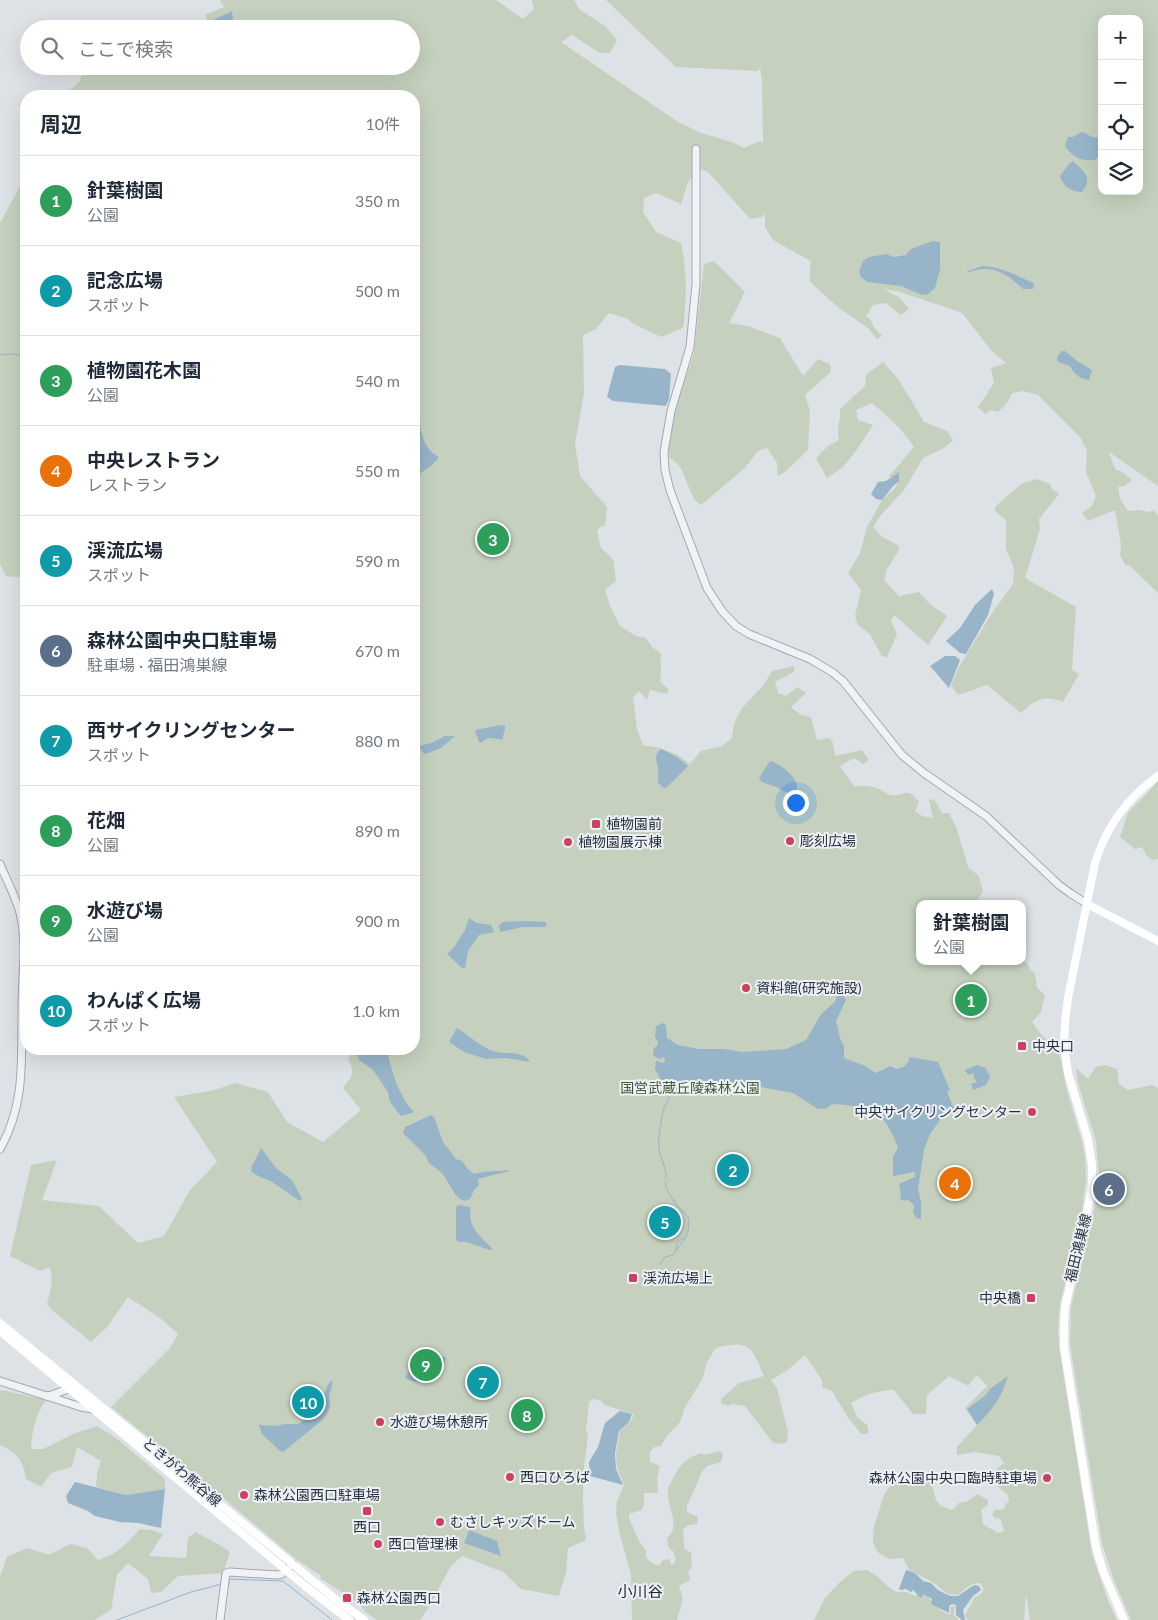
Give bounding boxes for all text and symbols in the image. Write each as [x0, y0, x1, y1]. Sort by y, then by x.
map controls [1098, 15, 1143, 195]
button: + [1098, 15, 1143, 60]
search box [20, 20, 420, 75]
icon: search [38, 34, 66, 62]
text: ここで検索 [78, 37, 173, 60]
button: − [1098, 60, 1143, 105]
button: locate [1098, 105, 1143, 150]
text: 周辺 [40, 111, 82, 136]
text: 10件 [365, 114, 400, 133]
button: layers [1098, 150, 1143, 195]
text: 針葉樹園 [87, 178, 163, 201]
text: 1 [51, 191, 61, 210]
text: 350 m [355, 191, 400, 210]
text: 公園 [87, 205, 119, 224]
text: 記念広場 [87, 268, 163, 291]
text: 2 [51, 281, 61, 300]
text: 500 m [355, 281, 400, 300]
text: スポット [87, 295, 151, 314]
text: 植物園花木園 [87, 358, 201, 381]
text: 3 [51, 371, 61, 390]
text: 540 m [355, 371, 400, 390]
text: 公園 [87, 385, 119, 404]
text: 中央レストラン [87, 448, 220, 471]
text: 4 [51, 461, 61, 480]
text: 550 m [355, 461, 400, 480]
text: レストラン [87, 475, 167, 494]
pin: 3 [477, 520, 509, 558]
text: 渓流広場 [87, 538, 163, 561]
text: 5 [51, 551, 61, 570]
text: 590 m [355, 551, 400, 570]
text: スポット [87, 565, 151, 584]
text: 森林公園中央口駐車場 [87, 628, 277, 651]
text: 6 [51, 641, 61, 660]
text: 670 m [355, 641, 400, 660]
text: 駐車場 · 福田鴻巣線 [87, 655, 227, 674]
text: 西サイクリングセンター [87, 718, 296, 741]
text: 7 [51, 731, 61, 750]
text: 880 m [355, 731, 400, 750]
text: スポット [87, 745, 151, 764]
your location [783, 790, 809, 816]
text: 花畑 [87, 808, 125, 831]
place label: 植物園前 [606, 815, 662, 832]
marker: 植物園前 [590, 818, 602, 830]
text: 8 [51, 821, 61, 840]
text: 890 m [355, 821, 400, 840]
place label: 彫刻広場 [800, 832, 856, 849]
place label: 植物園展示棟 [578, 833, 662, 850]
text: 公園 [87, 835, 119, 854]
marker: 彫刻広場 [784, 835, 796, 847]
marker: 植物園展示棟 [562, 836, 574, 848]
text: 水遊び場 [87, 898, 163, 921]
popup [916, 900, 1026, 965]
text: 針葉樹園 [933, 910, 1009, 933]
text: 9 [51, 911, 61, 930]
text: 900 m [355, 911, 400, 930]
text: 公園 [87, 925, 119, 944]
text: 公園 [933, 937, 965, 956]
place label: 資料館(研究施設) [756, 979, 862, 996]
pin: 1 [955, 981, 987, 1019]
marker: 資料館(研究施設) [740, 982, 752, 994]
text: わんぱく広場 [87, 988, 201, 1011]
text: 10 [47, 1001, 65, 1020]
text: 1.0 km [352, 1001, 400, 1020]
text: スポット [87, 1015, 151, 1034]
place label: 中央口 [1032, 1037, 1074, 1054]
marker: 中央口 [1016, 1040, 1028, 1052]
park label: 国営武蔵丘陵森林公園 [620, 1079, 760, 1096]
place label: 中央サイクリングセンター [854, 1103, 1022, 1120]
marker: 中央サイクリングセンター [1026, 1106, 1038, 1118]
pin: 2 [717, 1151, 749, 1189]
pin: 4 [939, 1164, 971, 1202]
pin: 6 [1093, 1170, 1125, 1208]
pin: 5 [649, 1203, 681, 1241]
street label: 福田鴻巣線 [1061, 1212, 1094, 1284]
place label: 渓流広場上 [643, 1269, 713, 1286]
marker: 渓流広場上 [627, 1272, 639, 1284]
place label: 中央橋 [979, 1289, 1021, 1306]
marker: 中央橋 [1025, 1292, 1037, 1304]
pin: 9 [410, 1346, 442, 1384]
pin: 7 [467, 1363, 499, 1401]
pin: 10 [292, 1383, 324, 1421]
pin: 8 [511, 1396, 543, 1434]
place label: 水遊び場休憩所 [390, 1413, 488, 1430]
marker: 水遊び場休憩所 [374, 1416, 386, 1428]
street label: ときがわ熊谷線 [139, 1434, 225, 1510]
place label: 西口ひろば [520, 1468, 590, 1485]
place label: 森林公園中央口臨時駐車場 [869, 1469, 1037, 1486]
marker: 西口ひろば [504, 1471, 516, 1483]
marker: 森林公園中央口臨時駐車場 [1041, 1472, 1053, 1484]
place label: 森林公園西口駐車場 [254, 1486, 380, 1503]
marker: 森林公園西口駐車場 [238, 1489, 250, 1501]
marker: 西口 [361, 1505, 373, 1517]
place label: むさしキッズドーム [450, 1513, 576, 1530]
marker: むさしキッズドーム [434, 1516, 446, 1528]
place label: 西口 [353, 1518, 381, 1535]
place label: 西口管理棟 [388, 1535, 458, 1552]
marker: 西口管理棟 [372, 1538, 384, 1550]
district label: 小川谷 [617, 1582, 663, 1600]
place label: 森林公園西口 [357, 1589, 441, 1606]
marker: 森林公園西口 [341, 1592, 353, 1604]

